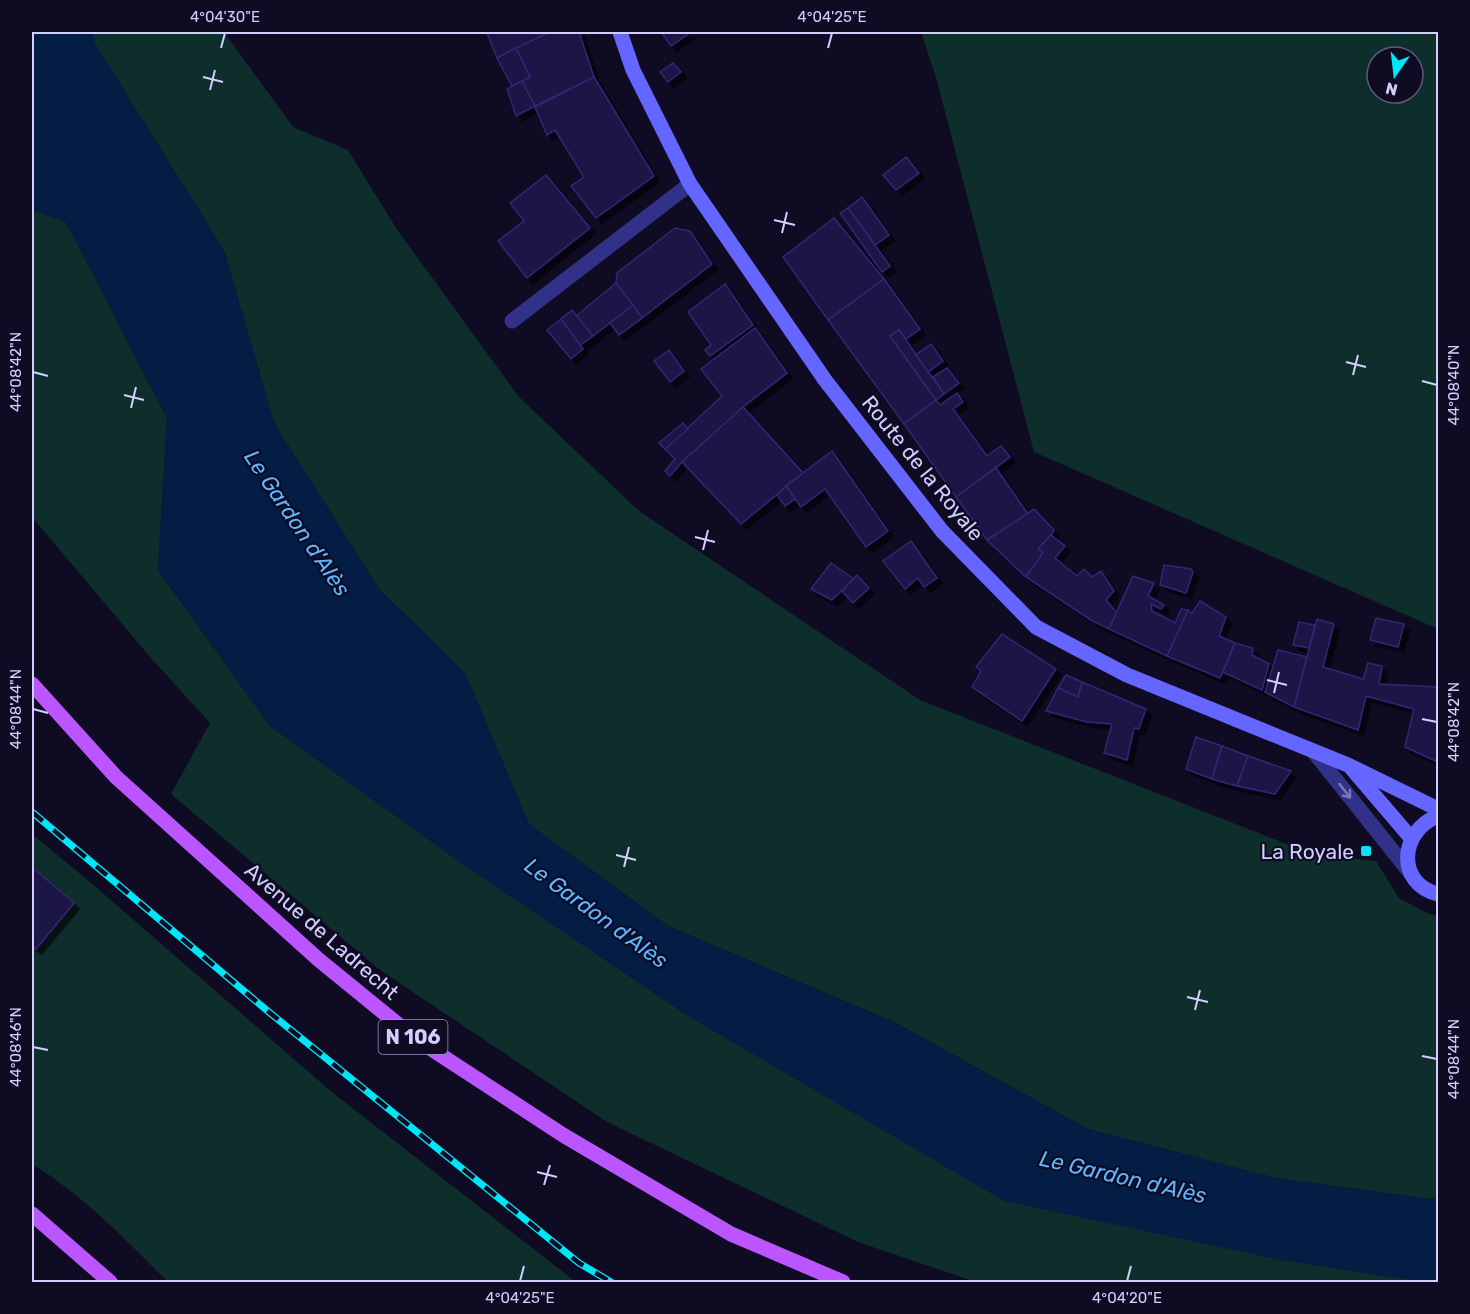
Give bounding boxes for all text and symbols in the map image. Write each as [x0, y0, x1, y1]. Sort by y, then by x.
text: 4°04'30"E [190, 8, 260, 26]
text: 4°04'25"E [797, 8, 867, 26]
north arrow [1365, 45, 1425, 105]
text: N [1384, 78, 1399, 100]
text: 44°08'42"N [7, 332, 25, 412]
text: 44°08'40"N [1445, 345, 1463, 425]
street label: Route de la Royale [857, 390, 989, 546]
water label: Le Gardon d'Alès [238, 445, 356, 601]
text: 44°08'44"N [7, 669, 25, 749]
text: 44°08'42"N [1445, 682, 1463, 762]
one-way arrow [1338, 783, 1351, 799]
place label: La Royale [1261, 839, 1354, 864]
marker: La Royale [1359, 844, 1373, 858]
water label: Le Gardon d'Alès [519, 852, 673, 974]
street label: Avenue de Ladrecht [240, 857, 404, 1005]
text: 44°08'46"N [7, 1007, 25, 1087]
text: 44°08'44"N [1445, 1019, 1463, 1099]
road number: N 106 [378, 1020, 448, 1054]
water label: Le Gardon d'Alès [1037, 1145, 1209, 1209]
text: 4°04'25"E [485, 1289, 555, 1307]
text: 4°04'20"E [1092, 1289, 1162, 1307]

